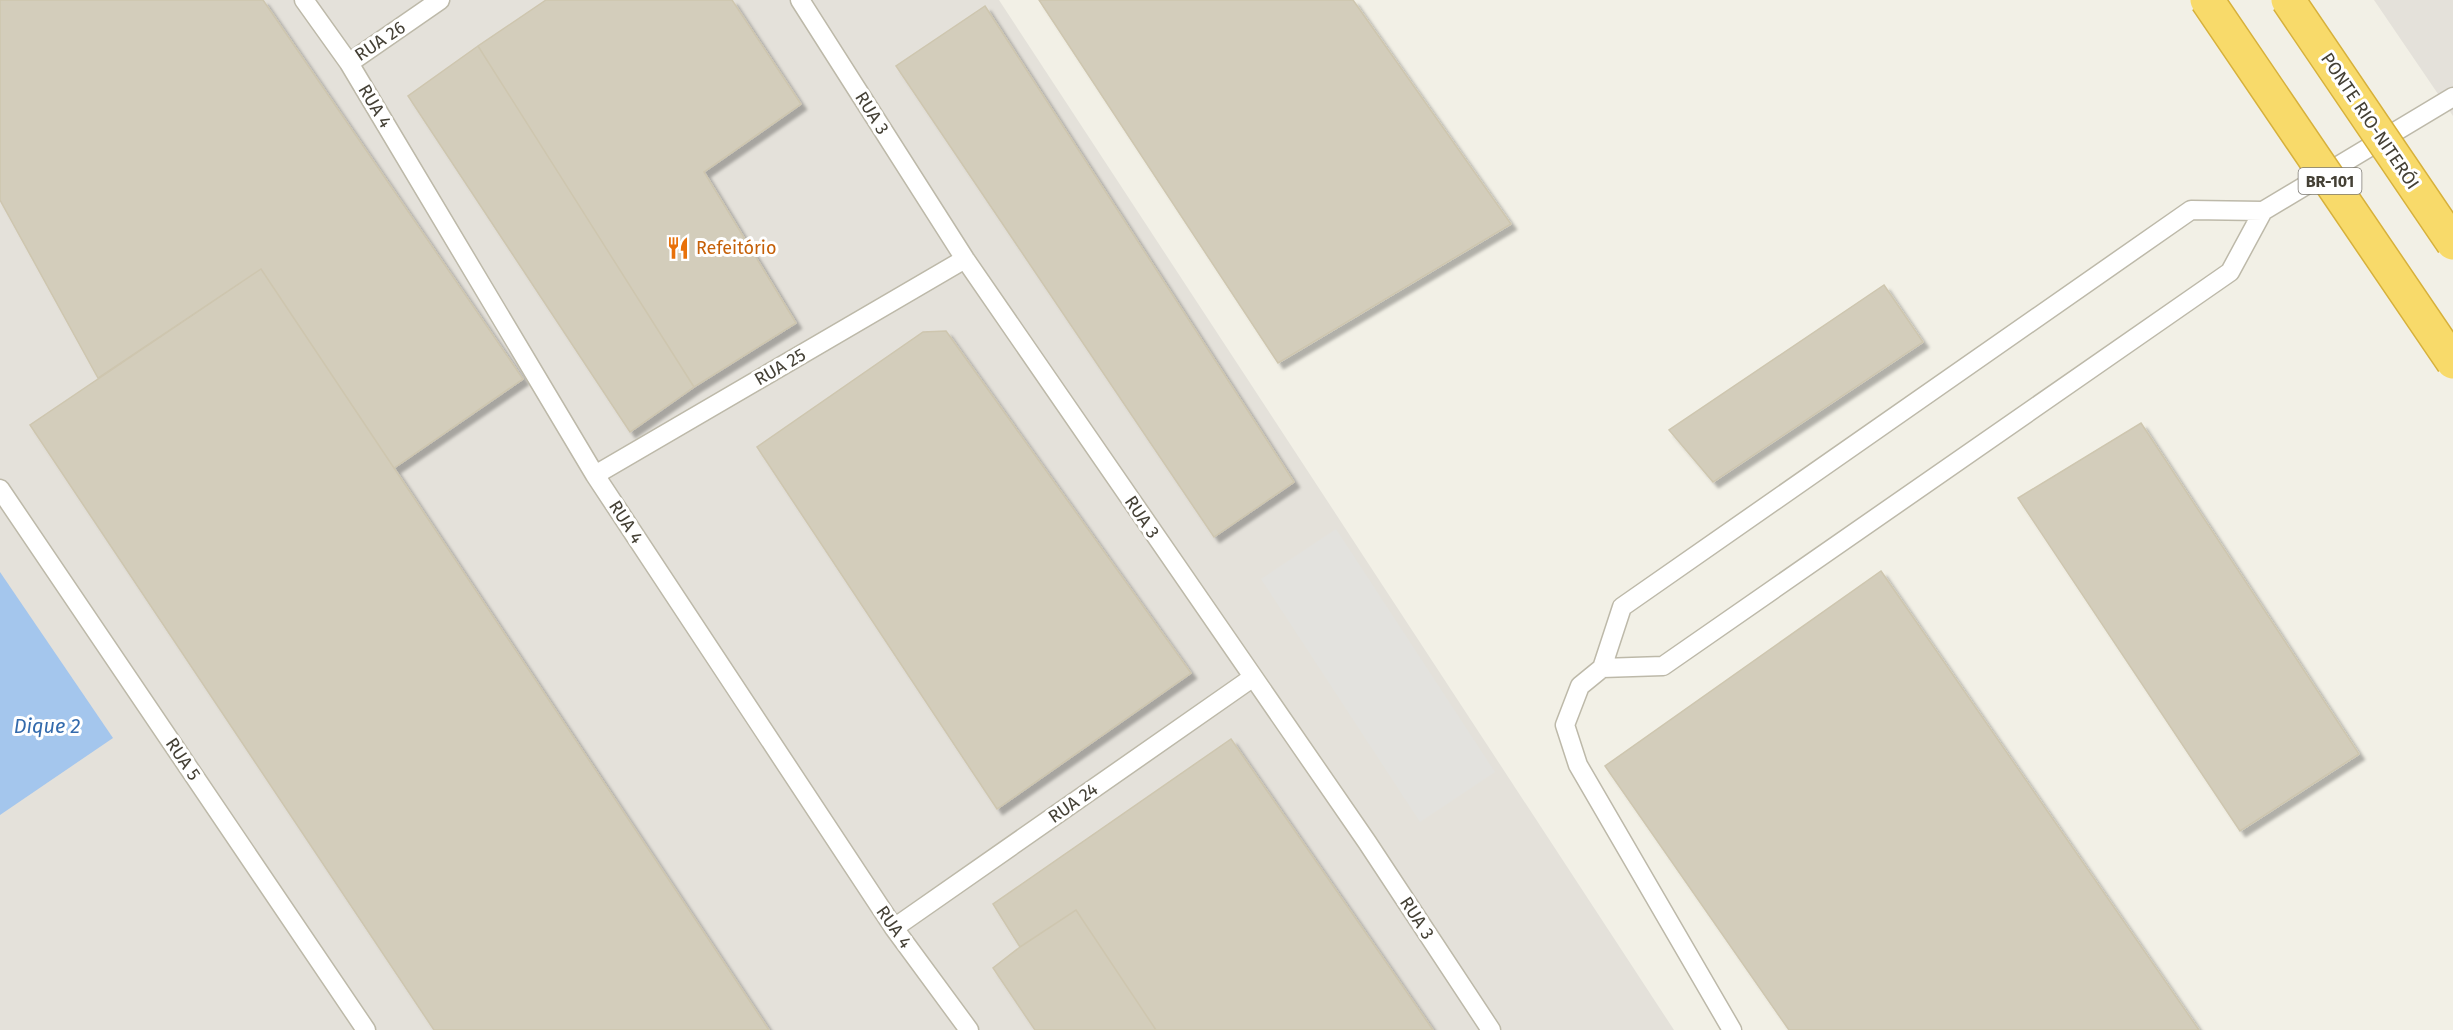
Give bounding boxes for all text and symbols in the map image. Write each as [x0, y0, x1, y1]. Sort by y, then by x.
street label: RUA 26 [351, 16, 409, 66]
street label: PONTE RIO-NITERÓI [2316, 49, 2424, 193]
street label: RUA 4 [353, 80, 397, 132]
street label: RUA 3 [850, 87, 894, 139]
road number: BR-101 [2298, 168, 2362, 194]
restaurant icon: Refeitório [665, 235, 691, 261]
place label: Refeitório [696, 237, 776, 259]
street label: RUA 25 [750, 344, 810, 390]
street label: RUA 3 [1120, 492, 1164, 542]
street label: RUA 4 [604, 496, 648, 548]
water label: Dique 2 [14, 714, 81, 738]
street label: RUA 5 [161, 734, 205, 784]
street label: RUA 24 [1044, 778, 1102, 828]
street label: RUA 3 [1395, 892, 1439, 944]
street label: RUA 4 [871, 901, 917, 953]

